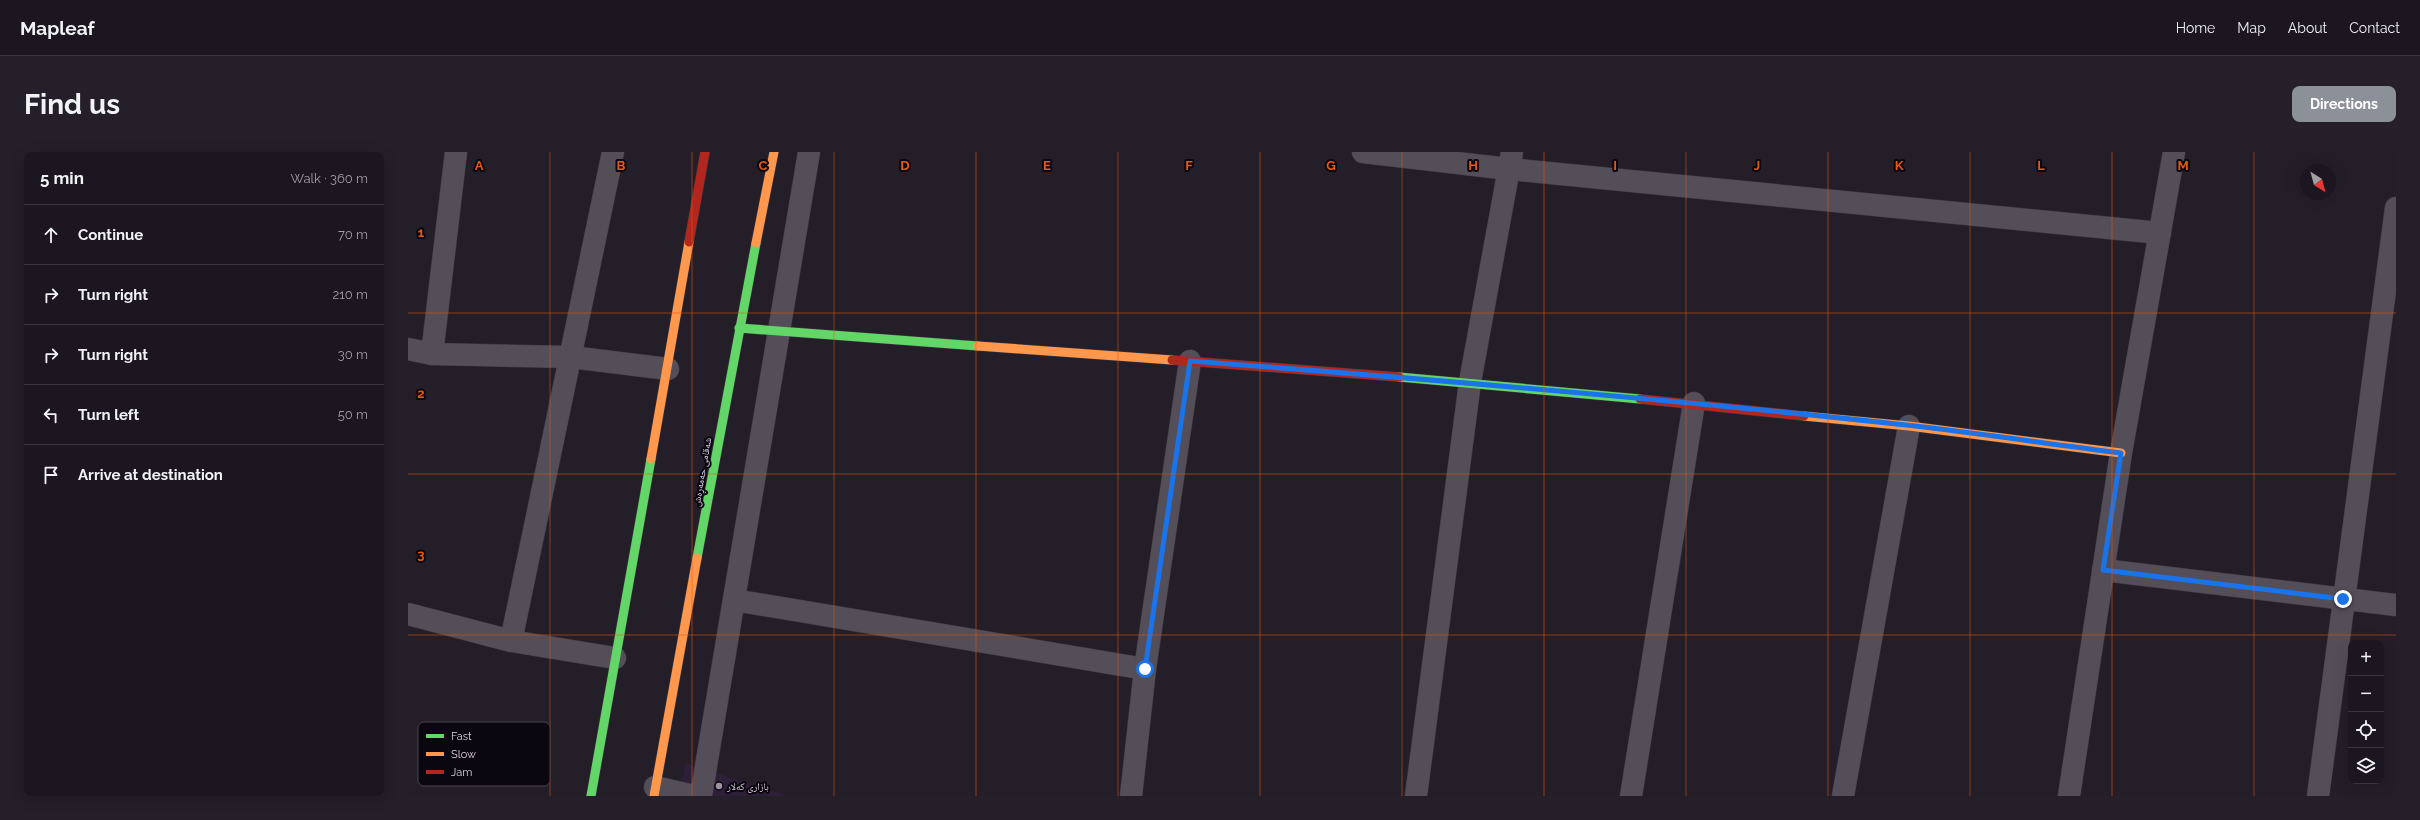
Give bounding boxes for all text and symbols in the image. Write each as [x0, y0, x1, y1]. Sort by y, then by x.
text: Mapleaf [20, 17, 95, 39]
text: Home [2176, 20, 2215, 36]
text: Map [2237, 20, 2266, 36]
text: About [2288, 20, 2327, 36]
text: Contact [2349, 20, 2400, 36]
button: Directions [2292, 86, 2396, 122]
text: Find us [24, 88, 120, 121]
text: A [475, 158, 484, 173]
text: B [617, 158, 626, 173]
text: C [759, 158, 768, 173]
text: D [900, 158, 910, 173]
text: E [1043, 158, 1051, 173]
text: F [1185, 158, 1193, 173]
text: G [1326, 158, 1336, 173]
text: H [1468, 158, 1478, 173]
text: I [1613, 158, 1617, 173]
text: J [1754, 158, 1760, 173]
text: K [1895, 158, 1904, 173]
text: L [2037, 158, 2045, 173]
text: M [2177, 158, 2189, 173]
north arrow [2300, 164, 2336, 200]
text: 5 min [40, 168, 84, 188]
text: Walk · 360 m [290, 171, 368, 186]
icon: ahead [40, 224, 62, 246]
text: 1 [418, 225, 425, 240]
text: Continue [78, 226, 143, 244]
text: 70 m [338, 227, 368, 242]
icon: right [40, 284, 62, 306]
text: Turn right [78, 286, 148, 304]
text: 210 m [332, 287, 368, 302]
icon: right [40, 344, 62, 366]
text: Turn right [78, 346, 148, 364]
text: 30 m [338, 347, 368, 362]
text: 2 [417, 386, 425, 401]
icon: left [40, 404, 62, 426]
text: Turn left [78, 406, 139, 424]
text: 50 m [338, 407, 368, 422]
street label: شەقامی حەمەڕەش [691, 436, 716, 508]
icon: arrive [40, 464, 62, 486]
text: Arrive at destination [78, 466, 223, 484]
text: 3 [417, 547, 425, 562]
route end [2334, 590, 2352, 608]
map controls [2348, 640, 2384, 784]
button: + [2348, 640, 2384, 676]
route start [1136, 660, 1154, 678]
button: − [2348, 676, 2384, 712]
button: locate [2348, 712, 2384, 748]
legend [418, 722, 550, 786]
text: Fast [451, 730, 472, 743]
text: Slow [451, 748, 476, 761]
button: layers [2348, 748, 2384, 784]
text: Jam [451, 766, 472, 779]
marker: بازاری کەلار [714, 781, 724, 791]
place label: بازاری کەلار [726, 781, 769, 793]

